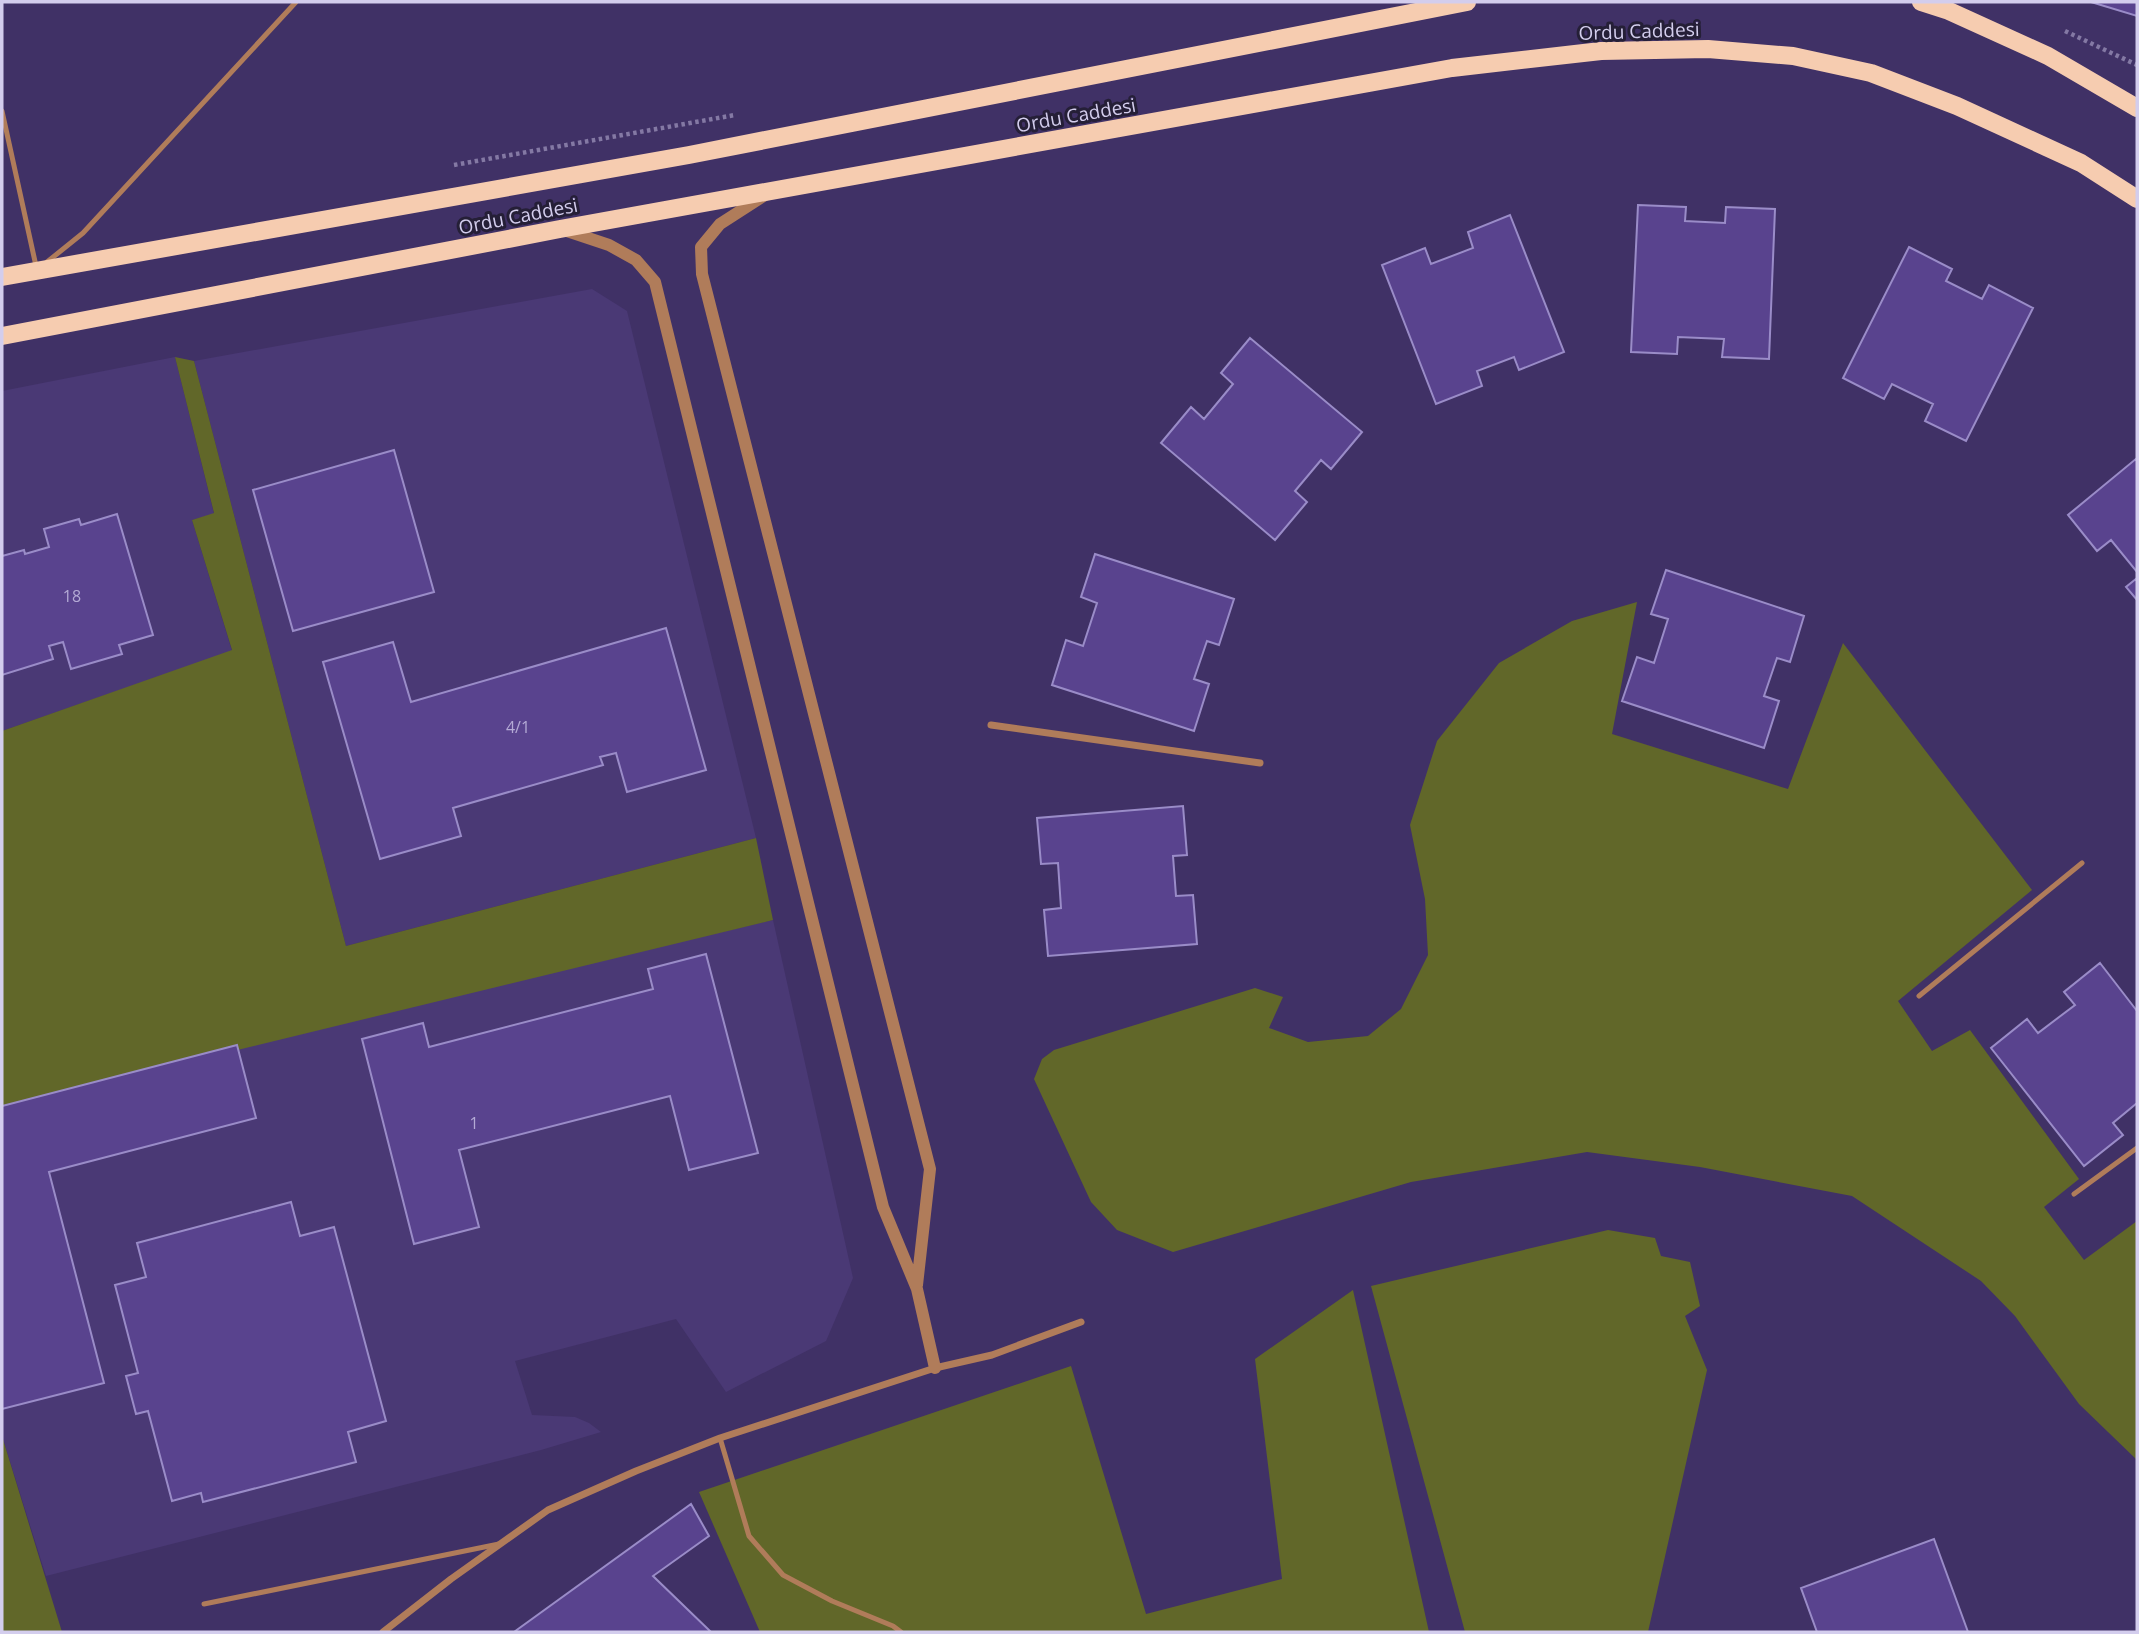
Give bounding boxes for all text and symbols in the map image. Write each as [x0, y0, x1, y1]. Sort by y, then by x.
street label: Ordu Caddesi [1578, 16, 1700, 46]
street label: Ordu Caddesi [1014, 92, 1138, 138]
street label: Ordu Caddesi [456, 192, 580, 240]
house number: 18 [63, 585, 81, 607]
house number: 4/1 [506, 716, 530, 738]
house number: 1 [469, 1112, 479, 1134]

